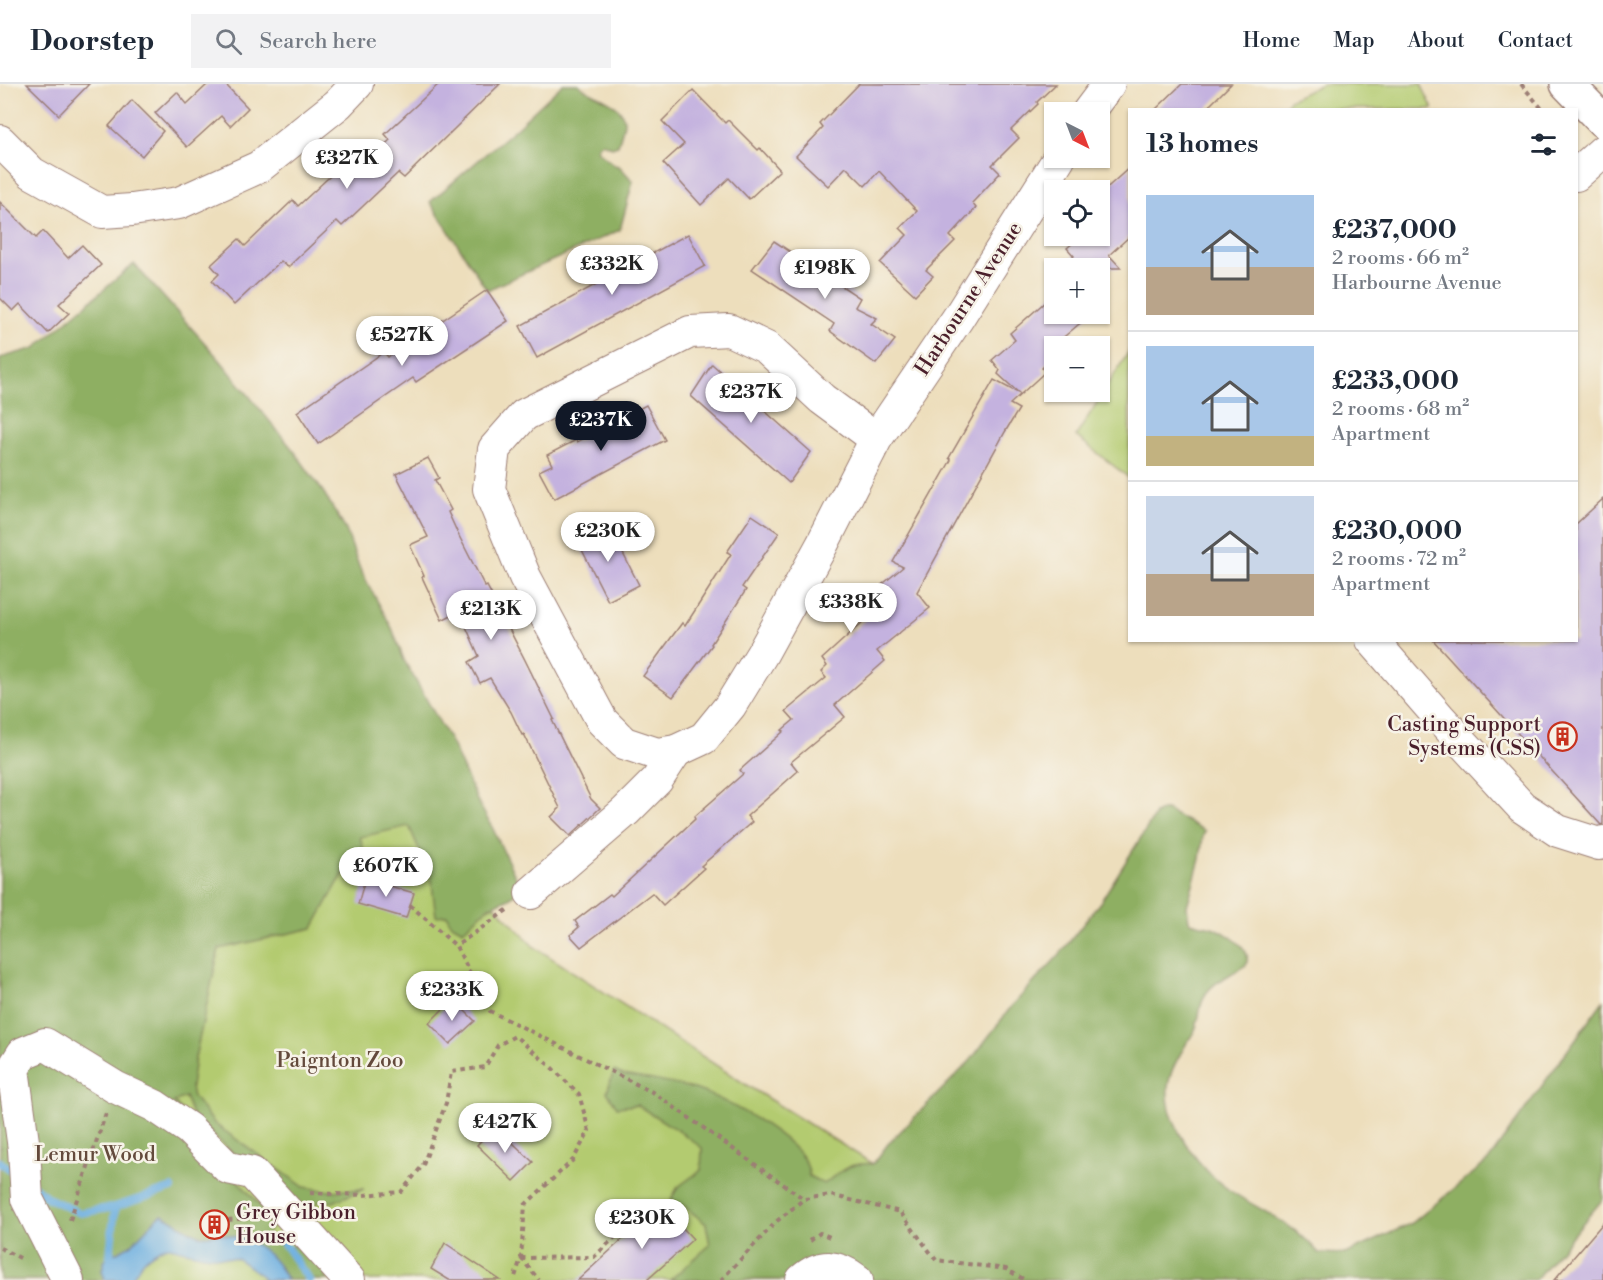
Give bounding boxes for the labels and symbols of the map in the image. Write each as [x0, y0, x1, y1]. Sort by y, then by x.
north arrow [1044, 102, 1110, 168]
pin: £327K [305, 139, 389, 190]
street label: Harbourne Avenue [910, 217, 1028, 381]
pin: £332K [570, 245, 654, 296]
pin: £198K [783, 249, 867, 300]
pin: £527K [360, 316, 444, 367]
pin: £237K [709, 373, 793, 424]
pin: £237K [559, 401, 643, 452]
pin: £230K [566, 512, 650, 563]
pin: £338K [809, 583, 893, 634]
pin: £213K [449, 590, 533, 641]
place label: Casting Support Systems (CSS) [1387, 712, 1542, 762]
building icon: Casting Support Systems (CSS) [1546, 721, 1578, 753]
pin: £607K [344, 847, 428, 898]
pin: £233K [410, 971, 494, 1022]
park label: Paignton Zoo [276, 1048, 404, 1074]
pin: £427K [463, 1103, 547, 1154]
park label: Lemur Wood [34, 1142, 156, 1168]
pin: £230K [600, 1199, 684, 1250]
place label: Grey Gibbon House [236, 1200, 357, 1250]
building icon: Grey Gibbon House [199, 1209, 231, 1241]

